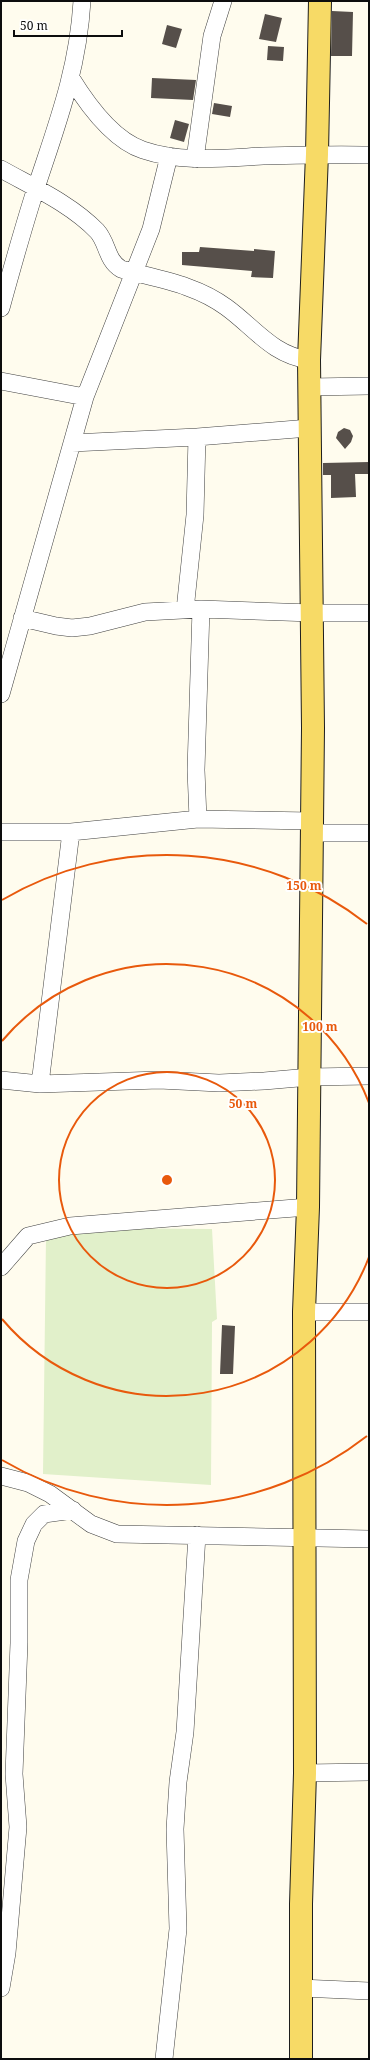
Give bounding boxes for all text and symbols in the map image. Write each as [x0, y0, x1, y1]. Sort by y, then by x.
scale bar [14, 12, 122, 38]
text: 50 m [20, 17, 48, 34]
text: 150 m [286, 877, 322, 894]
text: 100 m [302, 1018, 338, 1035]
text: 50 m [229, 1095, 257, 1112]
centre of rings [160, 1173, 174, 1187]

